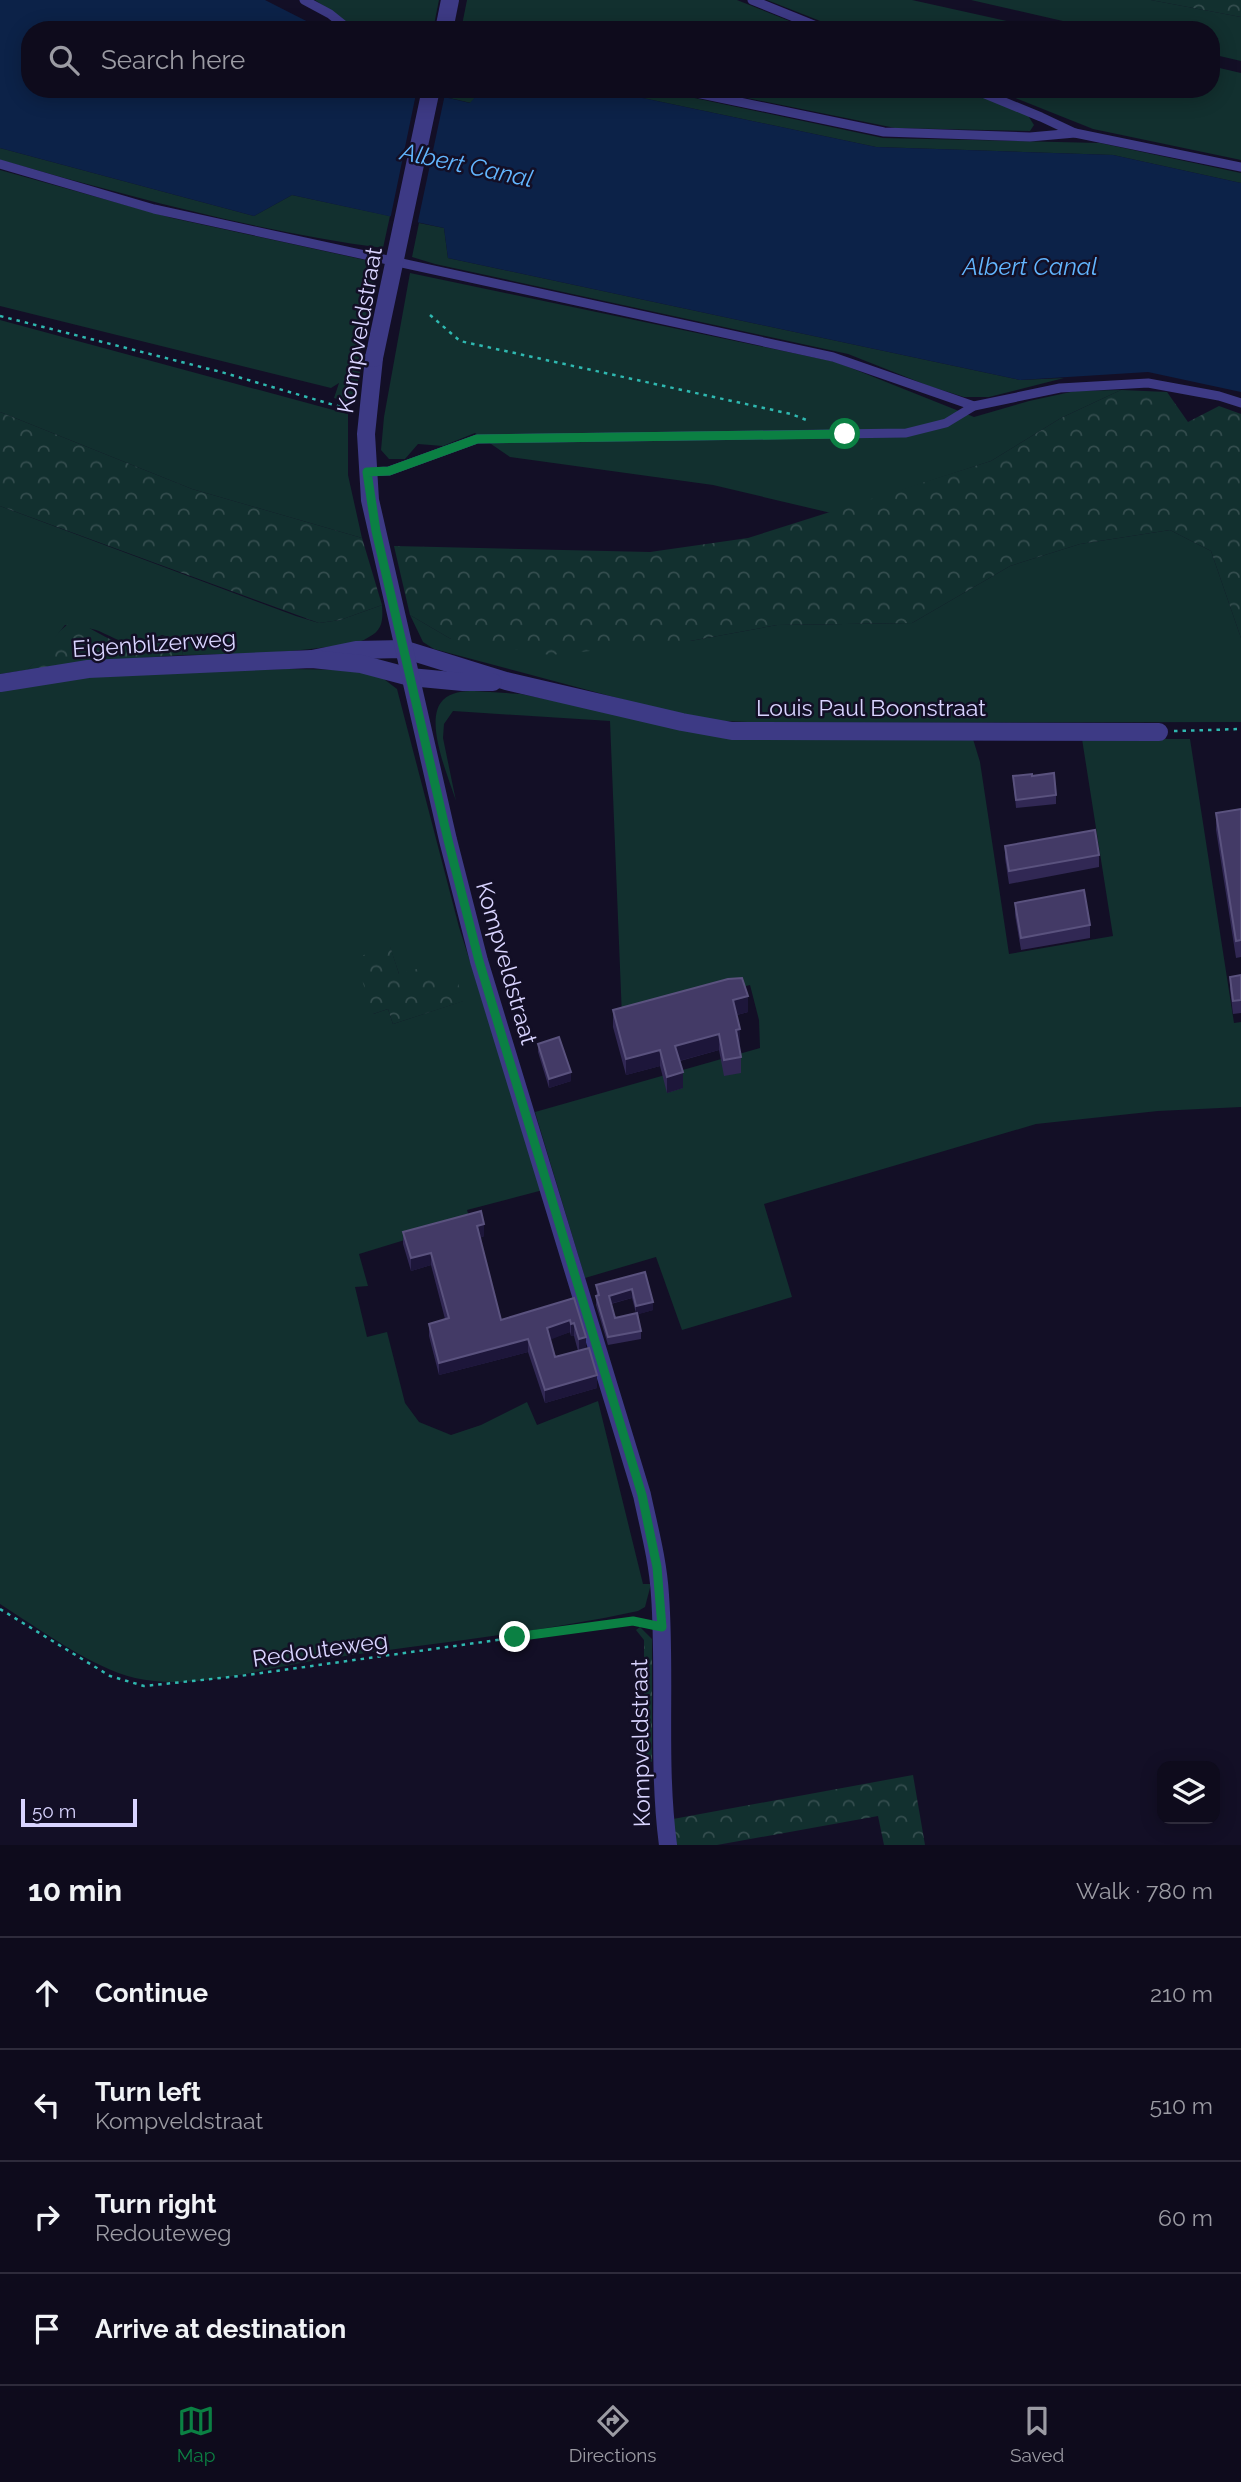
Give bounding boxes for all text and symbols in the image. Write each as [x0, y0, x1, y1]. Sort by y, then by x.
search box [21, 21, 1220, 98]
icon: search [45, 41, 83, 79]
text: Search here [101, 45, 245, 75]
water label: Albert Canal [396, 136, 536, 193]
street label: Kompveldstraat [331, 245, 387, 415]
water label: Albert Canal [960, 252, 1098, 281]
route start [829, 418, 860, 449]
street label: Eigenbilzerweg [71, 624, 237, 662]
street label: Louis Paul Boonstraat [756, 694, 986, 721]
street label: Kompveldstraat [471, 878, 543, 1048]
route end [499, 1621, 530, 1652]
street label: Redouteweg [251, 1626, 389, 1672]
street label: Kompveldstraat [625, 1658, 655, 1827]
map controls [1157, 1761, 1220, 1824]
button: layers [1157, 1761, 1220, 1824]
scale bar [21, 1796, 136, 1828]
text: 50 m [32, 1800, 76, 1822]
text: 10 min [28, 1873, 122, 1908]
text: Walk · 780 m [1076, 1877, 1213, 1904]
icon: ahead [28, 1974, 66, 2012]
text: Continue [95, 1978, 208, 2008]
text: 210 m [1150, 1980, 1213, 2007]
text: Turn left [95, 2077, 201, 2107]
icon: left [28, 2086, 66, 2124]
text: 510 m [1150, 2092, 1213, 2119]
text: Kompveldstraat [95, 2107, 263, 2134]
text: Turn right [95, 2189, 216, 2219]
icon: right [28, 2198, 66, 2236]
text: 60 m [1158, 2204, 1213, 2231]
text: Redouteweg [95, 2219, 231, 2246]
icon: arrive [28, 2310, 66, 2348]
text: Arrive at destination [95, 2314, 346, 2344]
tab: Map [177, 2402, 215, 2466]
tab: Directions [569, 2402, 657, 2466]
tab: Saved [1010, 2402, 1064, 2466]

